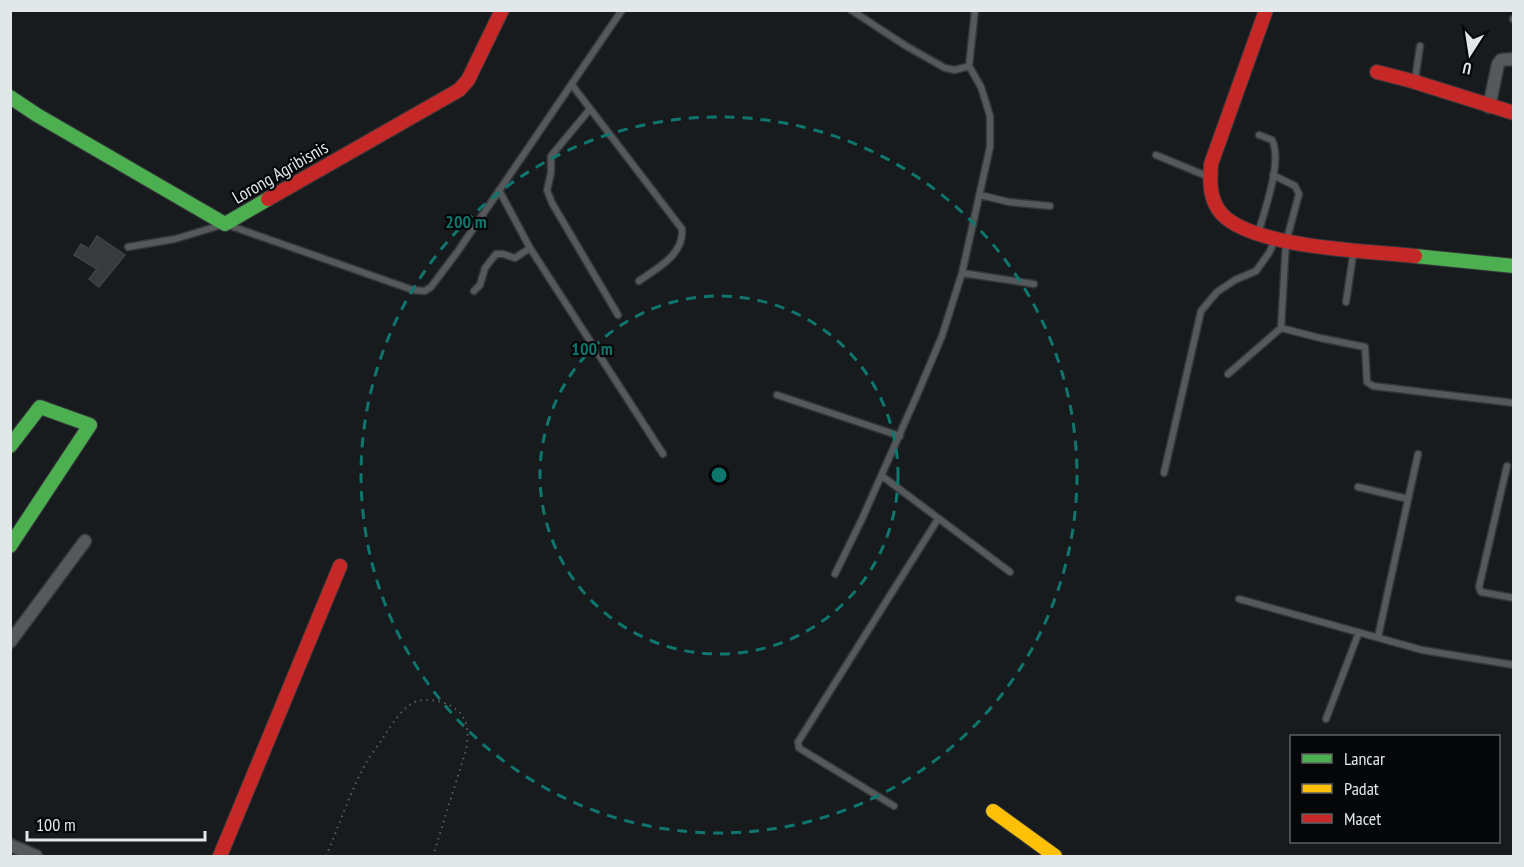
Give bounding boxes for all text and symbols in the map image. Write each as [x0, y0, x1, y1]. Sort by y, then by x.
north arrow [1440, 24, 1500, 84]
text: U [1461, 58, 1473, 79]
street label: Lorong Agribisnis [228, 135, 332, 209]
text: 200 m [445, 210, 487, 233]
text: 100 m [571, 337, 613, 360]
centre of rings [709, 465, 729, 485]
legend [1290, 735, 1500, 843]
text: Lancar [1344, 747, 1385, 770]
text: Padat [1344, 777, 1379, 800]
scale bar [27, 804, 206, 842]
text: Macet [1344, 807, 1381, 830]
text: 100 m [36, 813, 76, 836]

